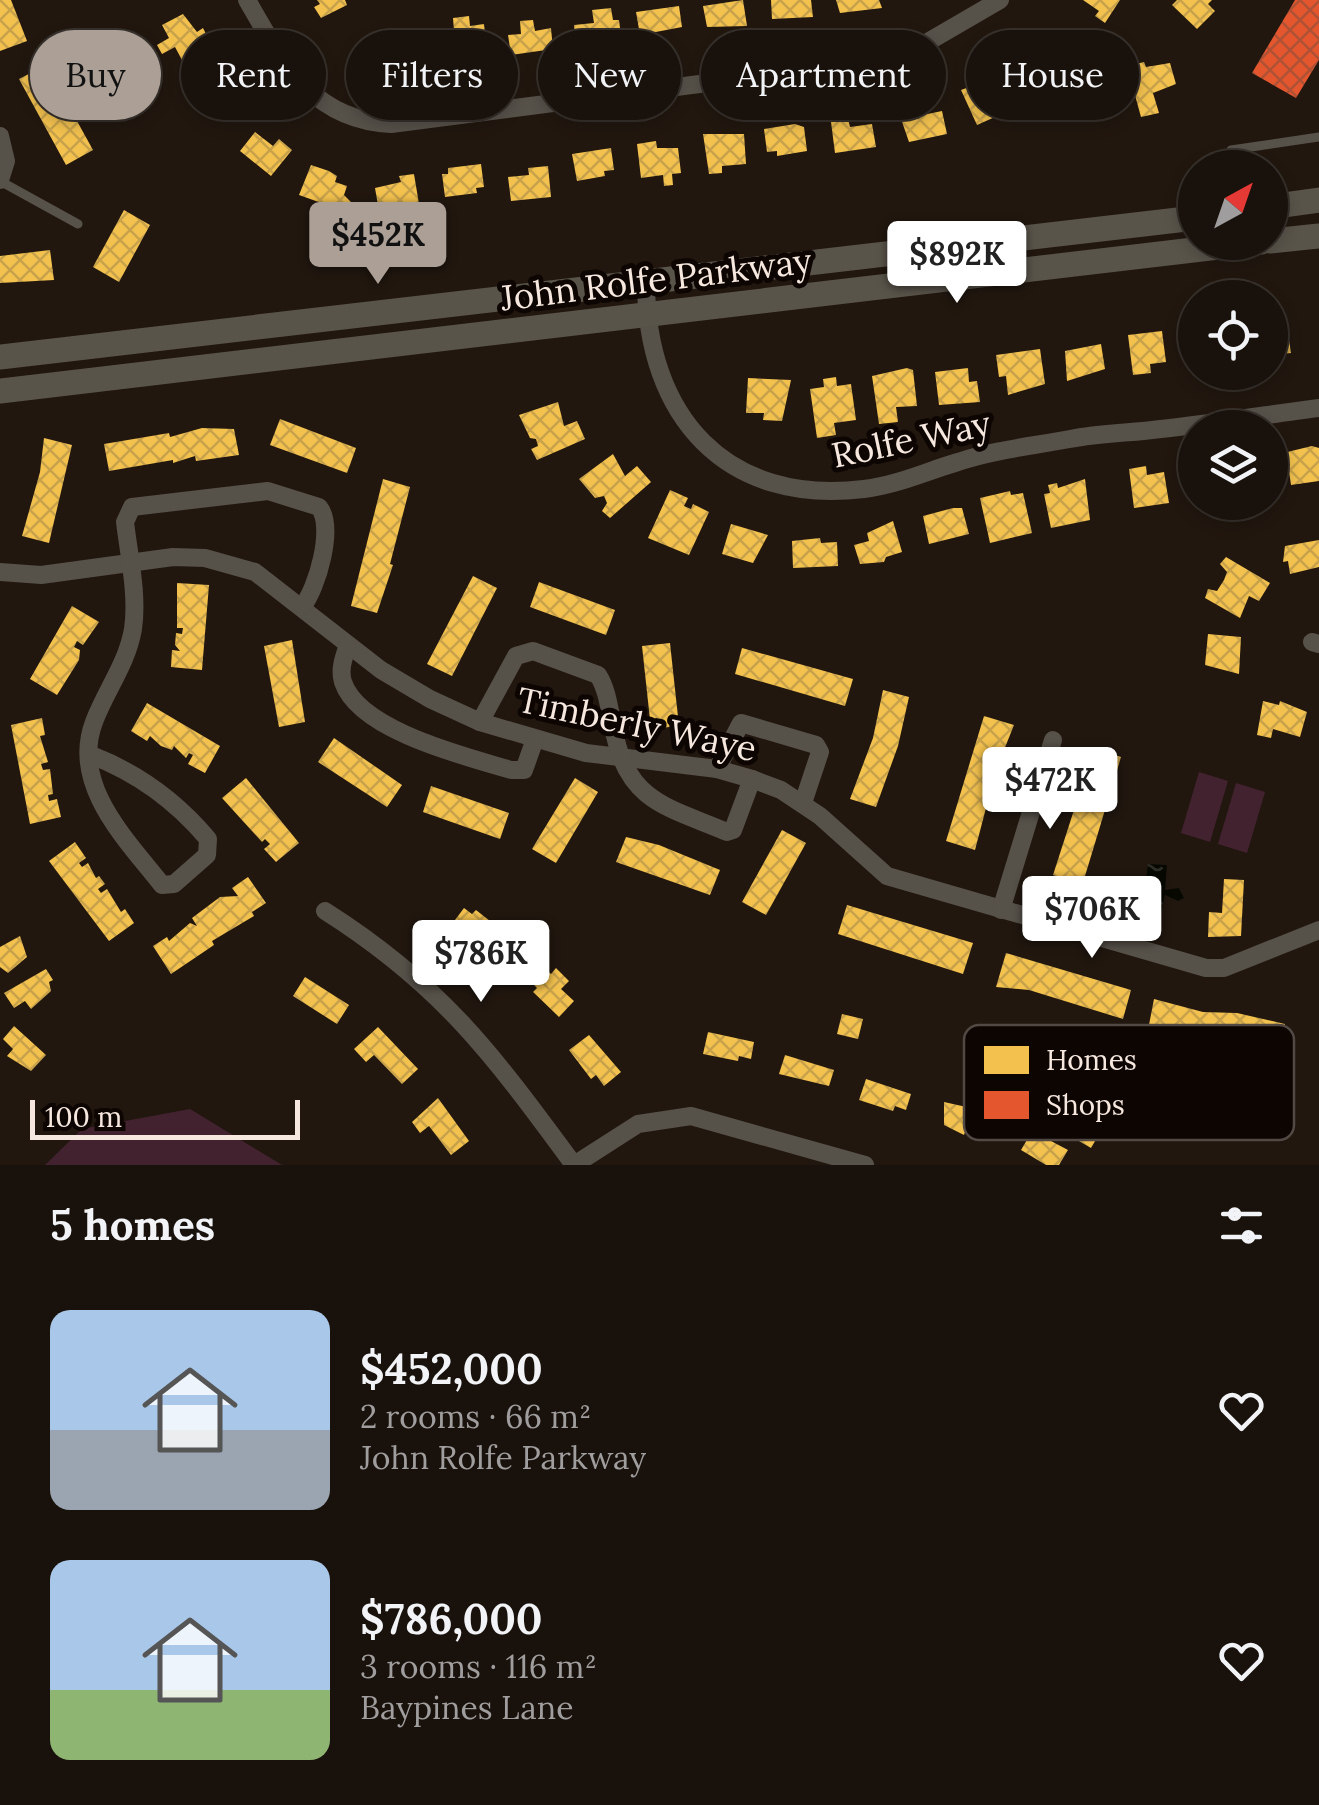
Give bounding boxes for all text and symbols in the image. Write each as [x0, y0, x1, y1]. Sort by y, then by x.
chip: Buy [30, 30, 161, 120]
chip: Rent [181, 30, 326, 120]
chip: Filters [346, 30, 518, 120]
chip: New [538, 30, 681, 120]
chip: Apartment [701, 30, 946, 120]
chip: House [966, 30, 1139, 120]
north arrow [1178, 150, 1288, 260]
map controls [1178, 150, 1288, 520]
pin: $452K [308, 202, 448, 287]
text: $452K [331, 214, 425, 255]
pin: $892K [887, 221, 1027, 306]
text: $892K [909, 233, 1005, 274]
street label: John Rolfe Parkway [497, 238, 815, 321]
button: locate [1178, 280, 1288, 390]
street label: Rolfe Way [827, 400, 995, 478]
button: layers [1178, 410, 1288, 520]
street label: Timberly Waye [513, 677, 761, 771]
pin: $472K [980, 747, 1120, 832]
text: $472K [1004, 759, 1096, 800]
pin: $706K [1022, 876, 1162, 961]
text: $706K [1044, 888, 1140, 929]
pin: $786K [411, 920, 551, 1005]
text: $786K [434, 932, 528, 973]
legend [964, 1025, 1294, 1140]
text: Homes [1046, 1042, 1137, 1078]
text: Shops [1046, 1087, 1125, 1123]
scale bar [30, 1095, 300, 1140]
text: 100 m [45, 1099, 122, 1135]
text: 5 homes [50, 1198, 215, 1252]
icon: filters [1214, 1198, 1269, 1253]
text: $452,000 [360, 1342, 543, 1396]
icon: home [130, 1350, 250, 1470]
icon: heart [1214, 1383, 1269, 1438]
text: 2 rooms · 66 m² [360, 1396, 591, 1437]
text: John Rolfe Parkway [360, 1437, 646, 1478]
text: $786,000 [360, 1592, 543, 1646]
icon: home [130, 1600, 250, 1720]
icon: heart [1214, 1633, 1269, 1688]
text: 3 rooms · 116 m² [360, 1646, 597, 1687]
text: Baypines Lane [360, 1687, 574, 1728]

